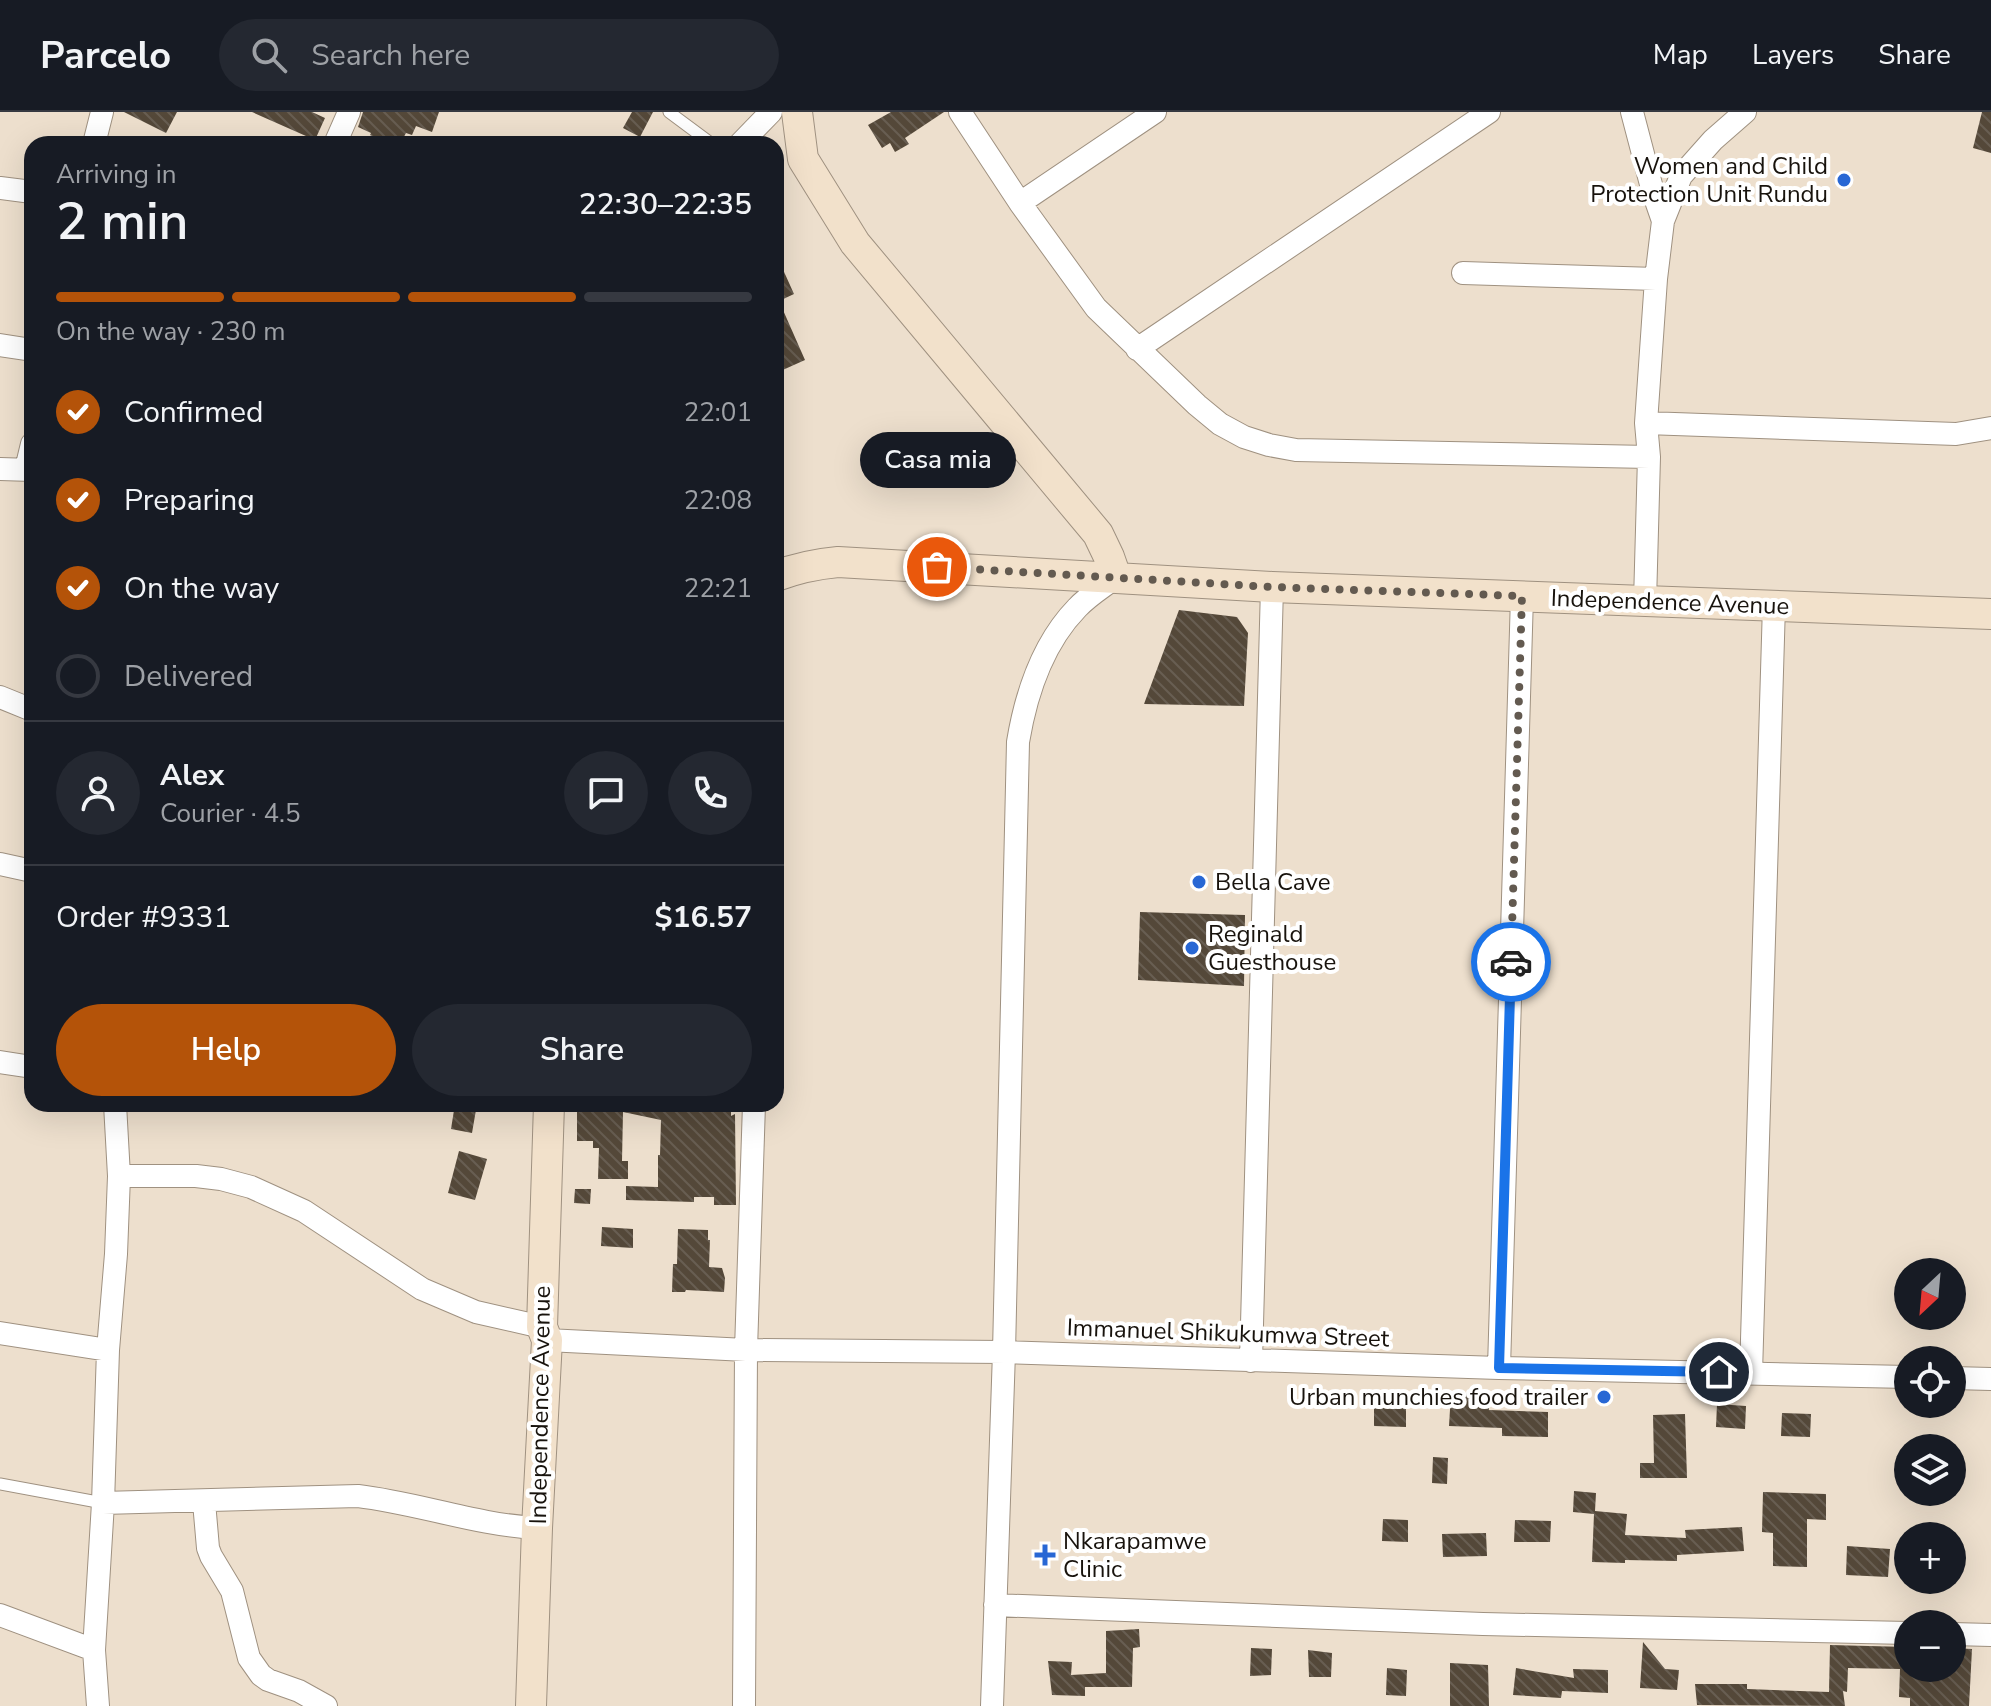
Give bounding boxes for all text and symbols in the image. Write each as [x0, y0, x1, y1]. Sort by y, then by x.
search box [219, 19, 779, 91]
text: Parcelo [40, 30, 171, 81]
icon: search [247, 33, 291, 77]
text: Search here [311, 35, 470, 76]
text: Map [1653, 36, 1708, 74]
text: Layers [1752, 36, 1834, 74]
text: Share [1878, 36, 1951, 74]
place label: Women and Child Protection Unit Rundu [1590, 150, 1828, 210]
text: Arriving in [56, 157, 177, 192]
marker: Women and Child Protection Unit Rundu [1835, 171, 1853, 189]
text: 22:30–22:35 [579, 184, 752, 225]
text: 2 min [56, 186, 189, 257]
text: On the way · 230 m [56, 314, 285, 349]
icon: check [56, 390, 100, 434]
text: Confirmed [124, 392, 264, 433]
text: 22:01 [684, 395, 752, 430]
callout: Casa mia [859, 431, 1015, 487]
text: Casa mia [884, 442, 992, 477]
icon: check [56, 478, 100, 522]
text: Preparing [124, 480, 255, 521]
text: 22:08 [684, 483, 752, 518]
pin [903, 533, 971, 601]
icon: bag [915, 545, 959, 589]
icon: check [56, 566, 100, 610]
text: On the way [124, 568, 279, 609]
text: 22:21 [684, 571, 752, 606]
street label: Independence Avenue [1550, 582, 1790, 622]
text: Delivered [124, 656, 253, 697]
button: person [56, 751, 140, 835]
button: chat [564, 751, 648, 835]
button: phone [668, 751, 752, 835]
text: Alex [160, 755, 224, 796]
text: Courier · 4.5 [160, 796, 301, 831]
place label: Bella Cave [1215, 866, 1330, 898]
marker: Bella Cave [1190, 873, 1208, 891]
text: Order #9331 [56, 897, 231, 938]
text: $16.57 [655, 897, 752, 938]
place label: Reginald Guesthouse [1208, 918, 1336, 978]
courier [1471, 922, 1551, 1002]
marker: Reginald Guesthouse [1183, 939, 1201, 957]
icon: car [1489, 940, 1533, 984]
button: Help [56, 1004, 396, 1096]
button: Share [412, 1004, 752, 1096]
north arrow [1894, 1258, 1966, 1330]
map controls [1894, 1258, 1966, 1682]
street label: Independence Avenue [522, 1285, 558, 1525]
street label: Immanuel Shikukumwa Street [1066, 1311, 1390, 1355]
pin [1685, 1338, 1753, 1406]
button: locate [1894, 1346, 1966, 1418]
icon: home [1697, 1350, 1741, 1394]
place label: Urban munchies food trailer [1289, 1381, 1588, 1413]
marker: Urban munchies food trailer [1595, 1388, 1613, 1406]
button: layers [1894, 1434, 1966, 1506]
button: + [1894, 1522, 1966, 1594]
place label: Nkarapamwe Clinic [1063, 1525, 1206, 1585]
marker: Nkarapamwe Clinic [1034, 1544, 1056, 1566]
button: − [1894, 1610, 1966, 1682]

